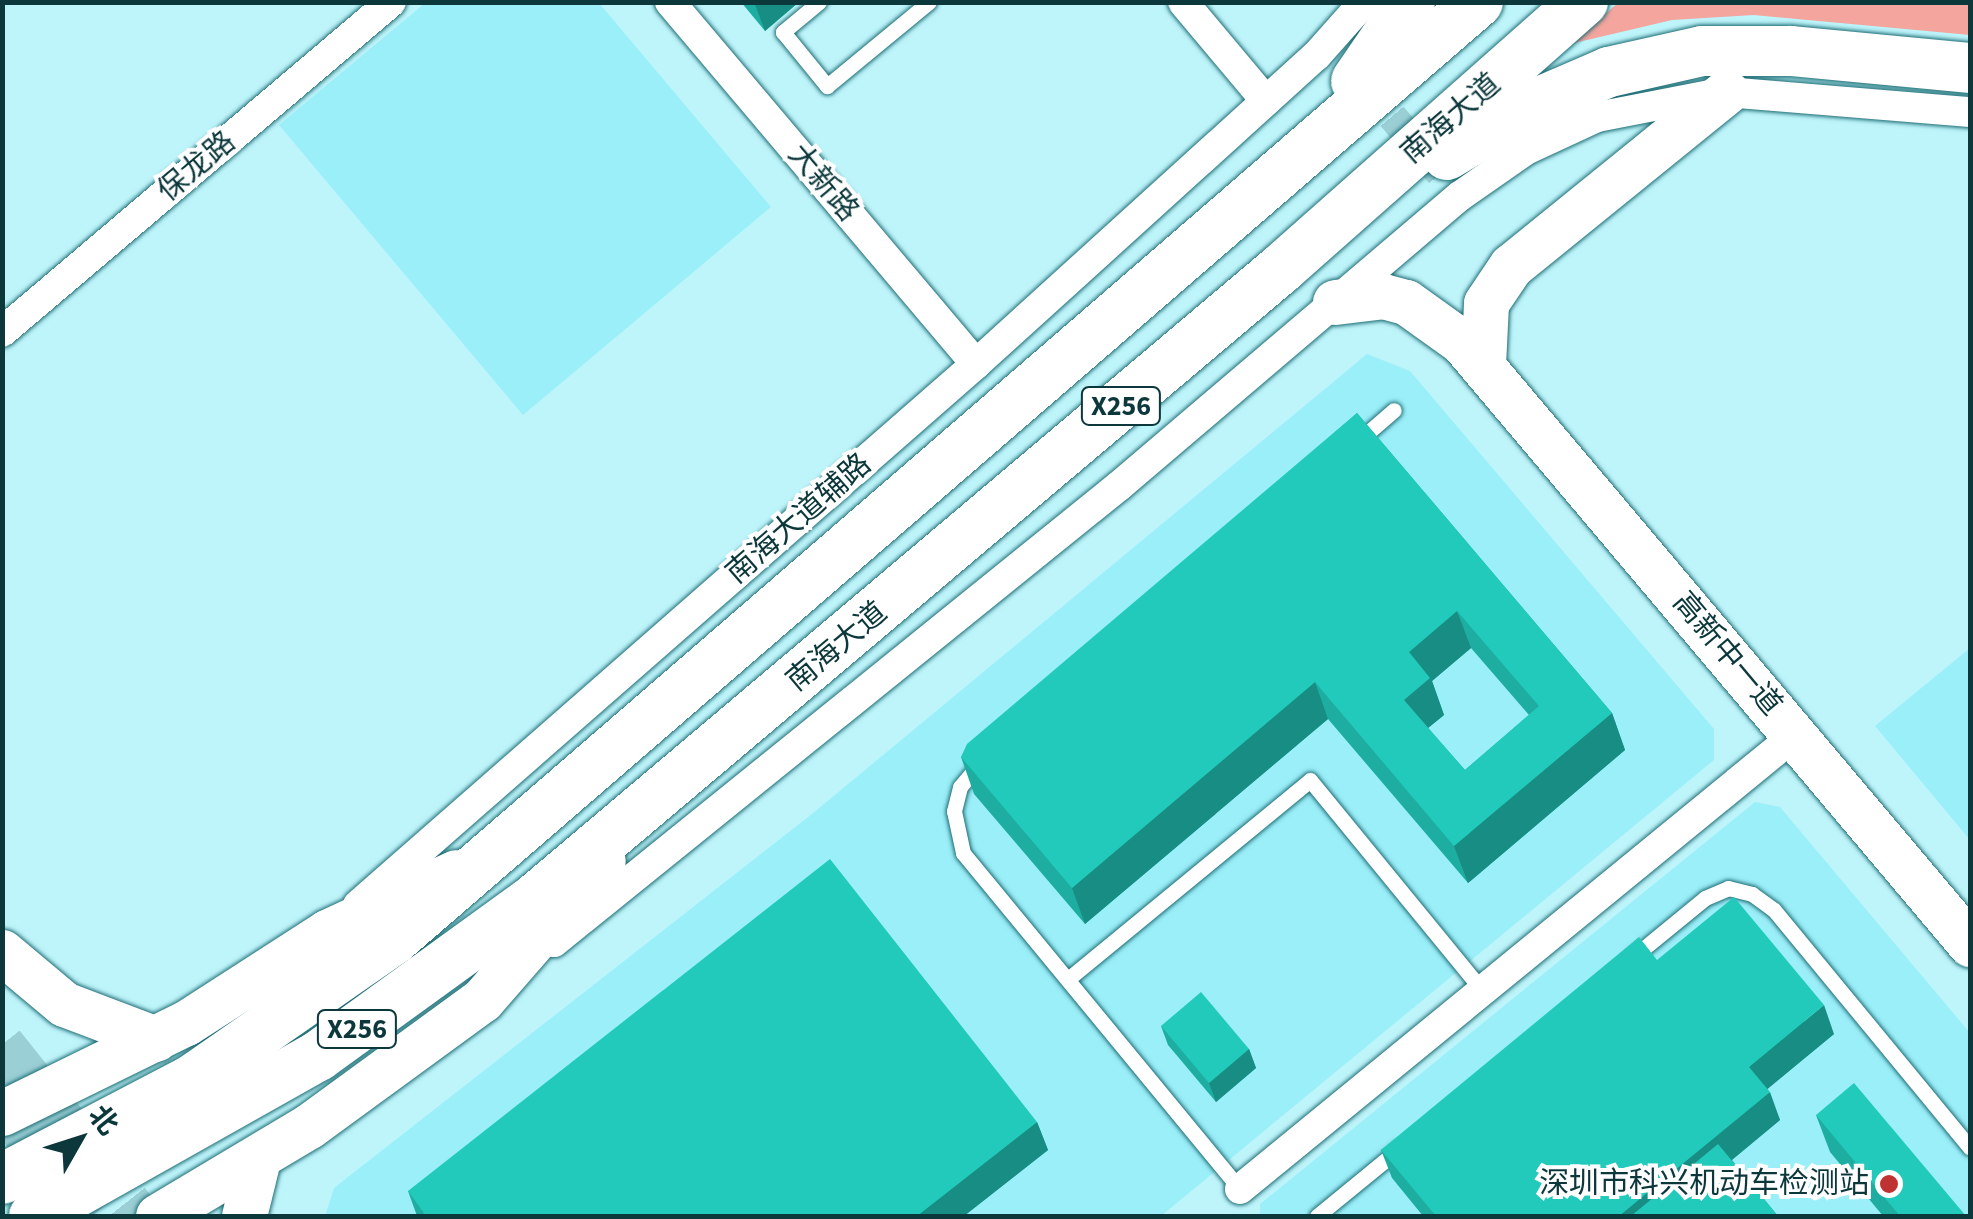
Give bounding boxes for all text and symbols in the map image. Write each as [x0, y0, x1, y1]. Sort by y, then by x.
street label: 南海大道 [1394, 66, 1508, 172]
street label: 保龙路 [151, 124, 243, 210]
street label: 大新路 [780, 137, 866, 229]
road number: X256 [1078, 383, 1164, 429]
street label: 南海大道辅路 [719, 446, 879, 592]
street label: 高新中一道 [1665, 585, 1789, 723]
street label: 南海大道 [779, 595, 895, 699]
road number: X256 [314, 1006, 400, 1052]
north arrow [30, 1089, 130, 1189]
text: 北 [79, 1097, 128, 1144]
place label: 深圳市科兴机动车检测站 [1539, 1166, 1869, 1202]
marker: 深圳市科兴机动车检测站 [1878, 1173, 1900, 1195]

